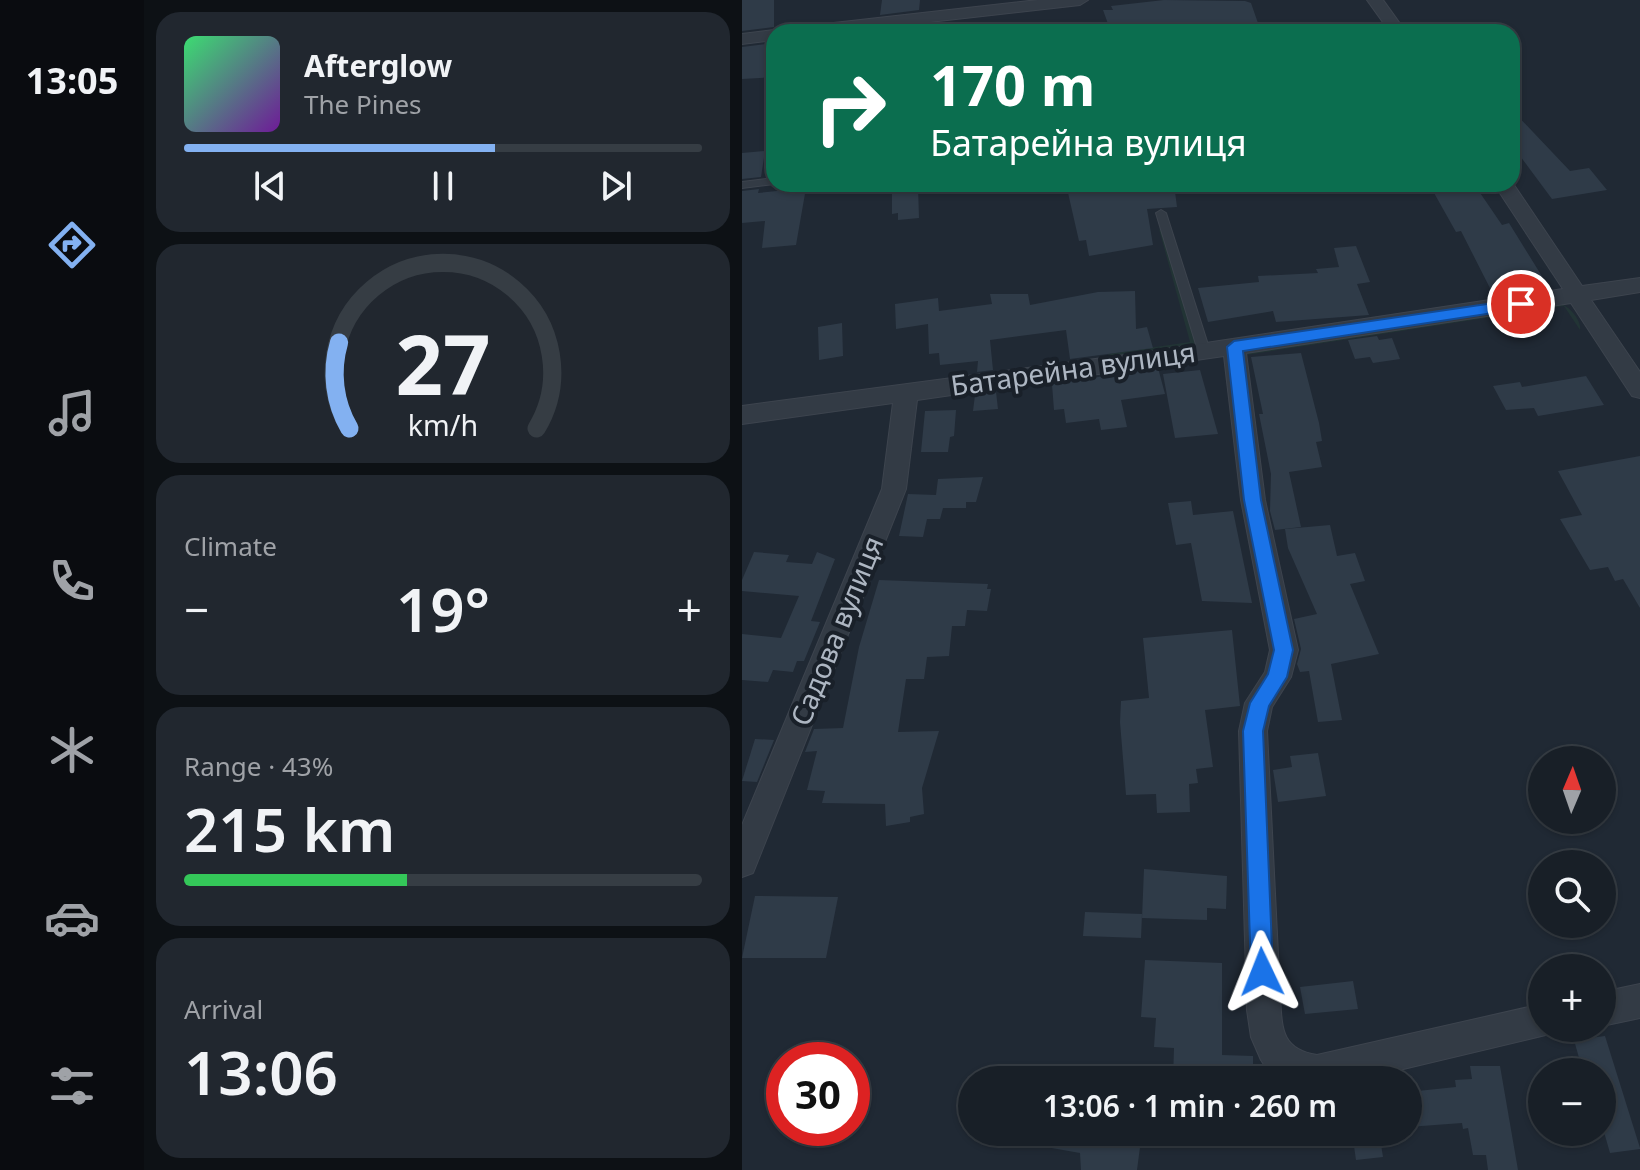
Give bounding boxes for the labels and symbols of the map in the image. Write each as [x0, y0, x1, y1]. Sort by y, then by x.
pin [1487, 270, 1555, 338]
street label: Батарейна вулиця [948, 332, 1198, 404]
street label: Садова вулиця [781, 530, 891, 731]
north arrow [1528, 746, 1616, 834]
position arrow [1220, 930, 1304, 1014]
speed limit sign: 30 [766, 1042, 870, 1146]

